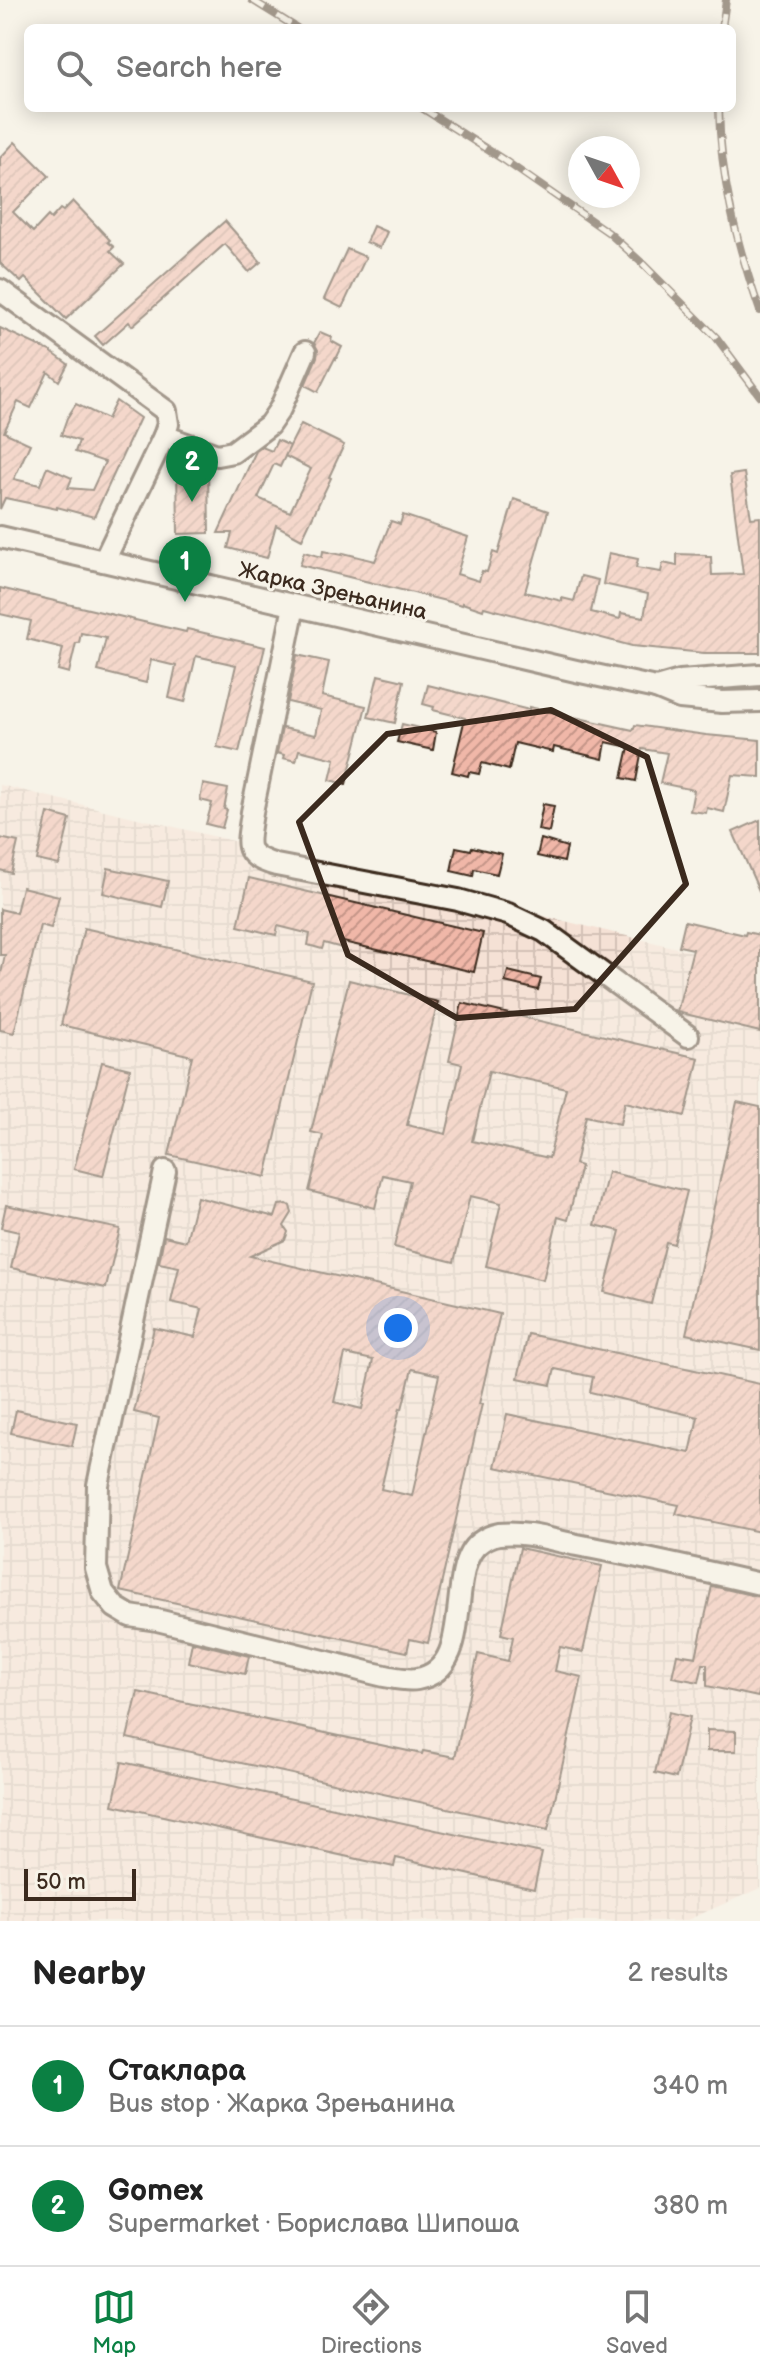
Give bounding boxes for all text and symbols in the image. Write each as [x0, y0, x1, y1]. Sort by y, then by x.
search box [24, 24, 736, 112]
icon: search [52, 46, 96, 90]
text: Search here [116, 50, 282, 86]
north arrow [568, 136, 640, 208]
pin: 2 [166, 436, 218, 502]
pin: 1 [159, 536, 211, 602]
street label: Жарка Зрењанина [236, 557, 430, 626]
your location [378, 1308, 418, 1348]
scale bar [24, 1865, 136, 1901]
text: 50 m [36, 1869, 86, 1896]
text: Nearby [32, 1953, 146, 1994]
text: 2 results [628, 1958, 728, 1989]
text: Стаклара [108, 2053, 246, 2089]
text: 1 [53, 2071, 63, 2102]
text: 340 m [652, 2071, 728, 2102]
text: Bus stop · Жарка Зрењанина [108, 2089, 455, 2120]
text: Gomex [108, 2173, 203, 2209]
text: 2 [50, 2191, 66, 2222]
text: 380 m [653, 2191, 728, 2222]
text: Supermarket · Борислава Шипоша [108, 2209, 520, 2240]
tab: Map [92, 2285, 136, 2360]
tab: Directions [321, 2285, 422, 2360]
tab: Saved [606, 2285, 668, 2360]

